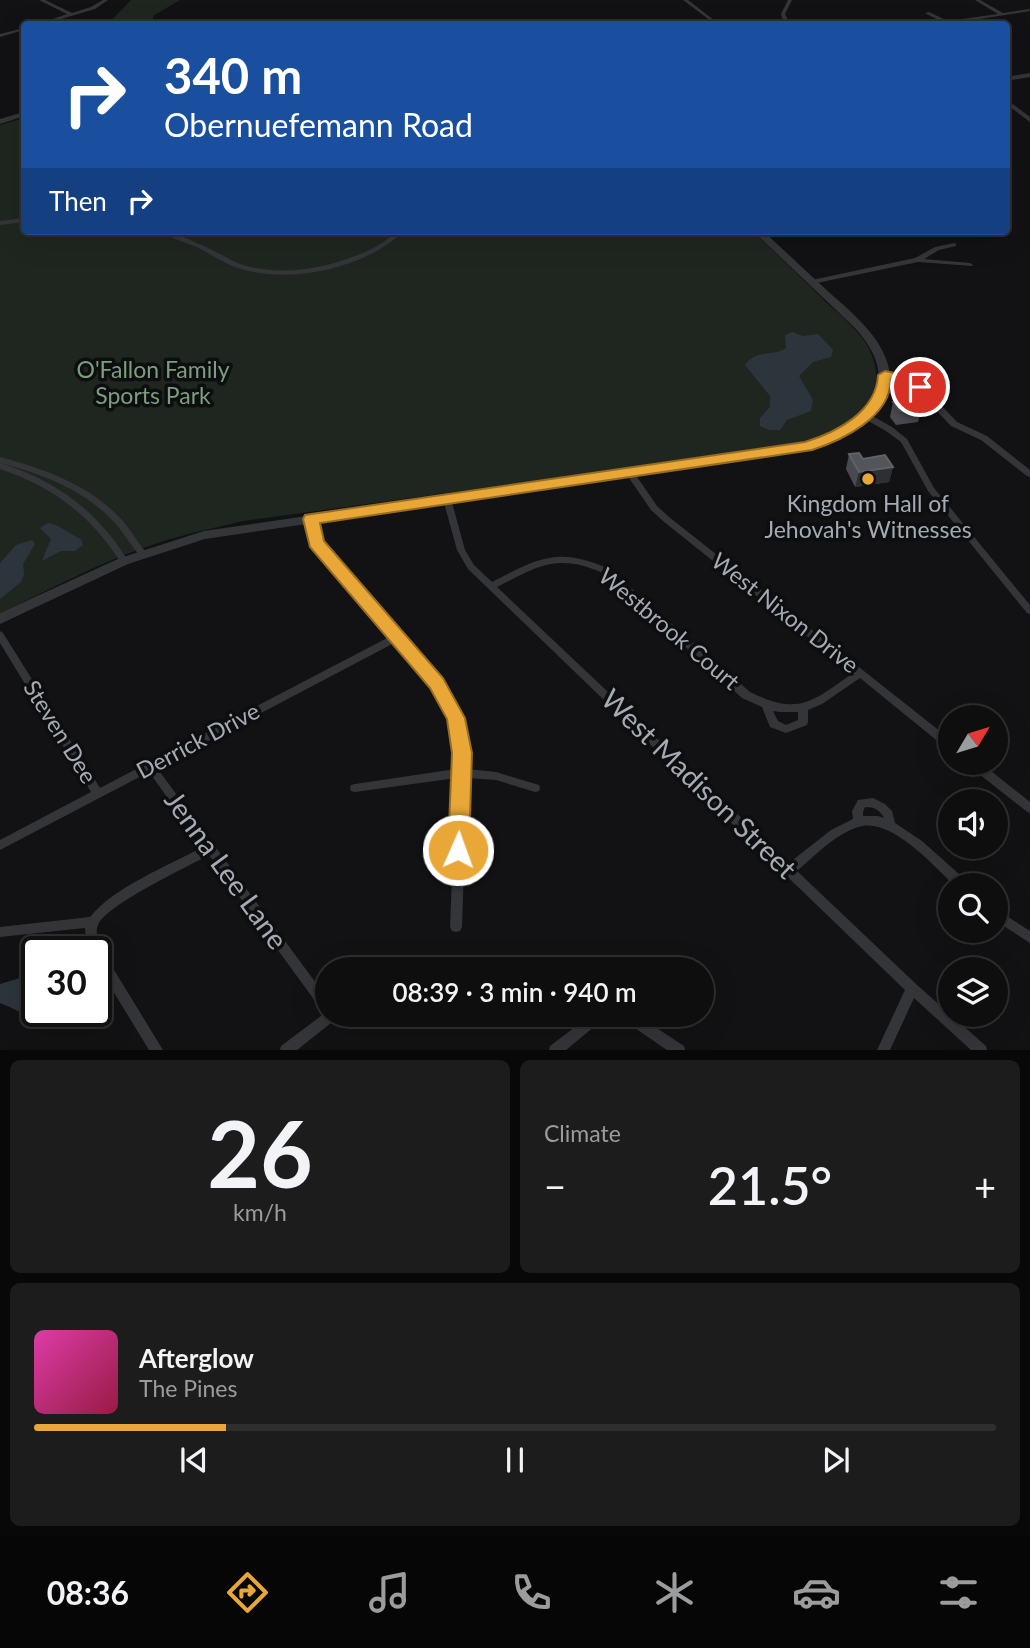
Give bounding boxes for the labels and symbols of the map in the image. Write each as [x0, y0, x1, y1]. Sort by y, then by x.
park label: O'Fallon Family Sports Park [76, 355, 230, 409]
pin [890, 357, 950, 417]
marker: Kingdom Hall of Jehovah's Witnesses [860, 471, 876, 487]
place label: Kingdom Hall of Jehovah's Witnesses [764, 489, 972, 543]
street label: West Nixon Drive [706, 546, 865, 678]
street label: Westbrook Court [594, 561, 746, 696]
street label: Steven Dee [18, 675, 103, 788]
street label: West Madison Street [595, 681, 804, 885]
street label: Derrick Drive [131, 696, 264, 784]
north arrow [938, 705, 1008, 775]
street label: Jenna Lee Lane [158, 784, 296, 955]
position arrow [421, 813, 495, 887]
speed limit sign: 30 [21, 936, 112, 1027]

